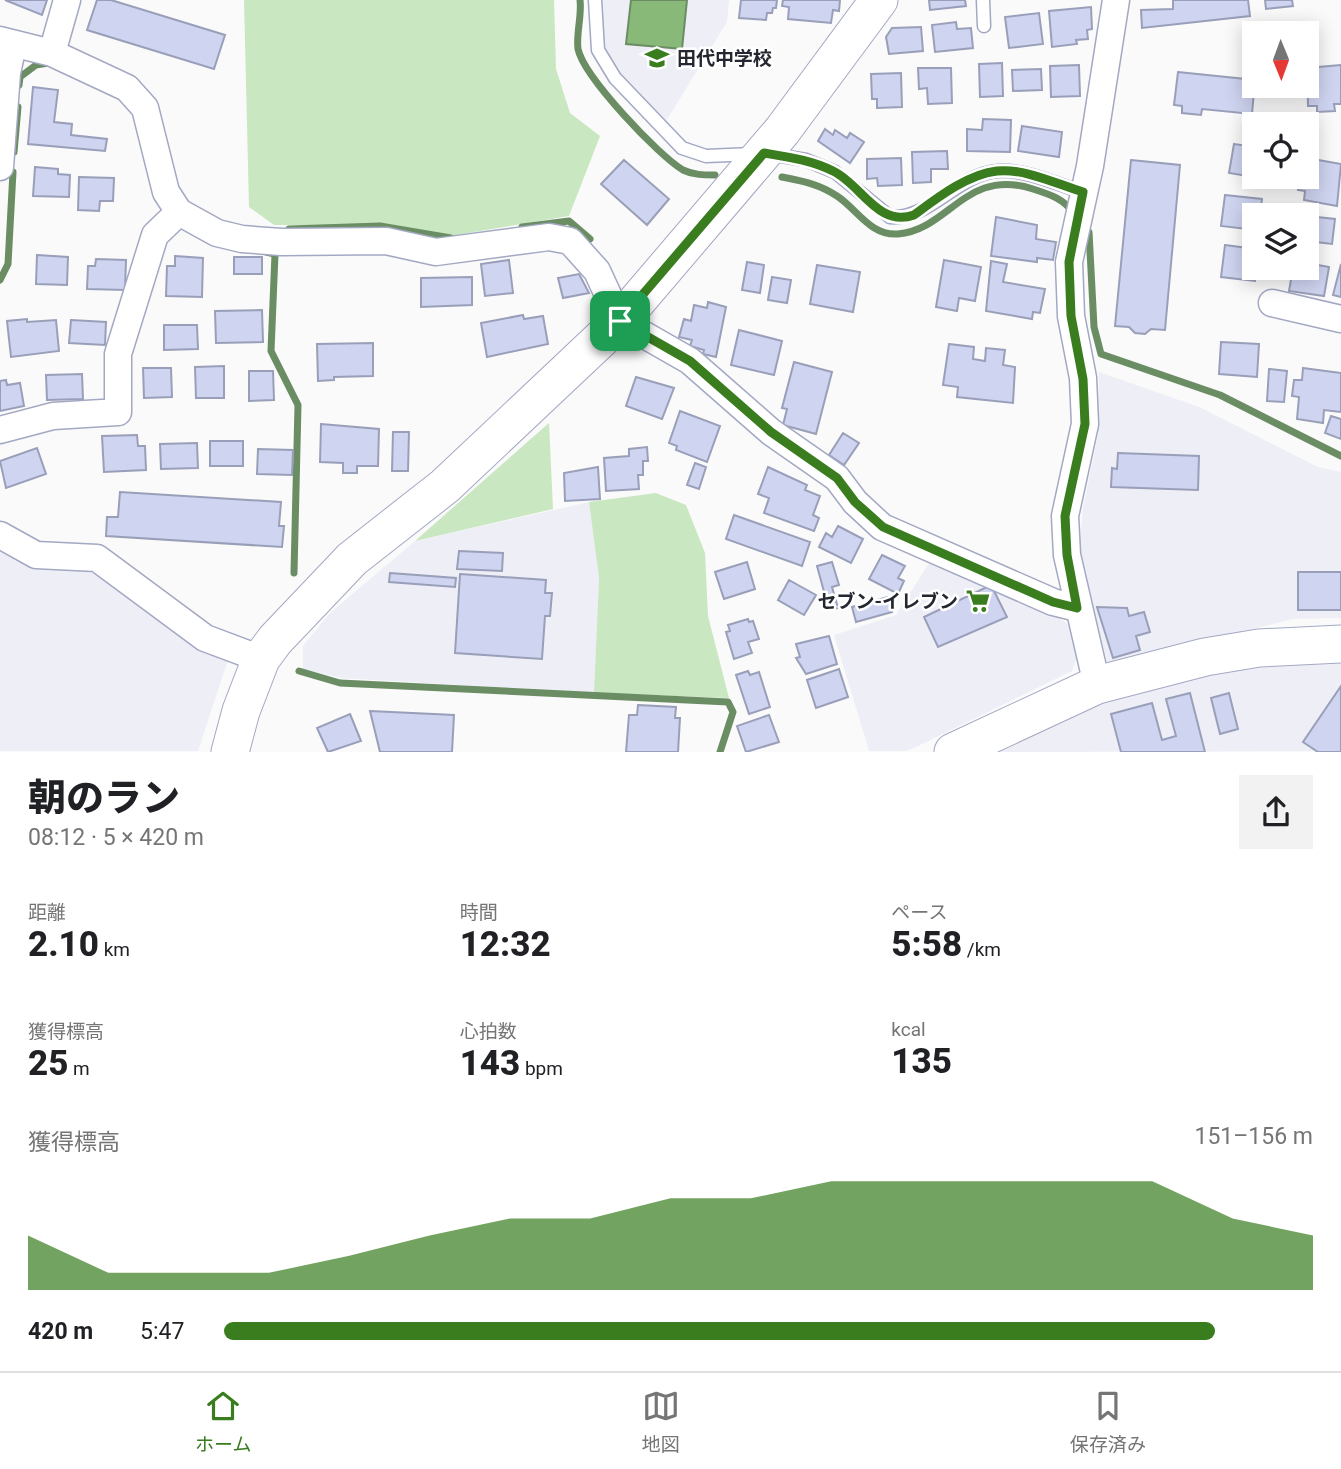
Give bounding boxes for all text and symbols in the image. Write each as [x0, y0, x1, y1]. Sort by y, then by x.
north arrow [1242, 21, 1320, 98]
map controls [1242, 21, 1319, 280]
school or university icon: 田代中学校 [643, 44, 671, 72]
place label: 田代中学校 [677, 47, 772, 70]
button: locate [1242, 112, 1319, 189]
button: layers [1242, 203, 1319, 280]
pin [590, 291, 650, 351]
icon: arrive [601, 302, 639, 340]
supermarket icon: セブン-イレブン [964, 587, 992, 615]
place label: セブン-イレブン [818, 590, 958, 613]
button: share [1239, 775, 1313, 849]
text: 朝のラン [28, 776, 180, 820]
text: 08:12 · 5 × 420 m [28, 824, 204, 851]
text: 距離 [28, 901, 66, 924]
text: 時間 [460, 901, 498, 924]
text: ペース [891, 901, 947, 924]
text: 2.10 [28, 924, 99, 965]
text: 12:32 [460, 924, 551, 965]
text: 5:58 [891, 924, 962, 965]
text: km [99, 938, 130, 961]
text: /km [962, 938, 1001, 961]
text: kcal [891, 1018, 926, 1041]
text: 獲得標高 [28, 1020, 104, 1043]
text: 心拍数 [460, 1020, 517, 1043]
text: 135 [891, 1041, 952, 1082]
text: 25 [28, 1043, 68, 1084]
text: 143 [460, 1043, 520, 1084]
text: m [68, 1057, 90, 1080]
text: bpm [520, 1057, 563, 1080]
text: 151–156 m [1194, 1123, 1313, 1150]
text: 獲得標高 [28, 1129, 120, 1156]
text: 420 m [28, 1318, 93, 1345]
text: 5:47 [140, 1318, 184, 1345]
tab: ホーム [195, 1387, 252, 1456]
tab: 地図 [642, 1387, 680, 1456]
tab: 保存済み [1070, 1387, 1146, 1456]

